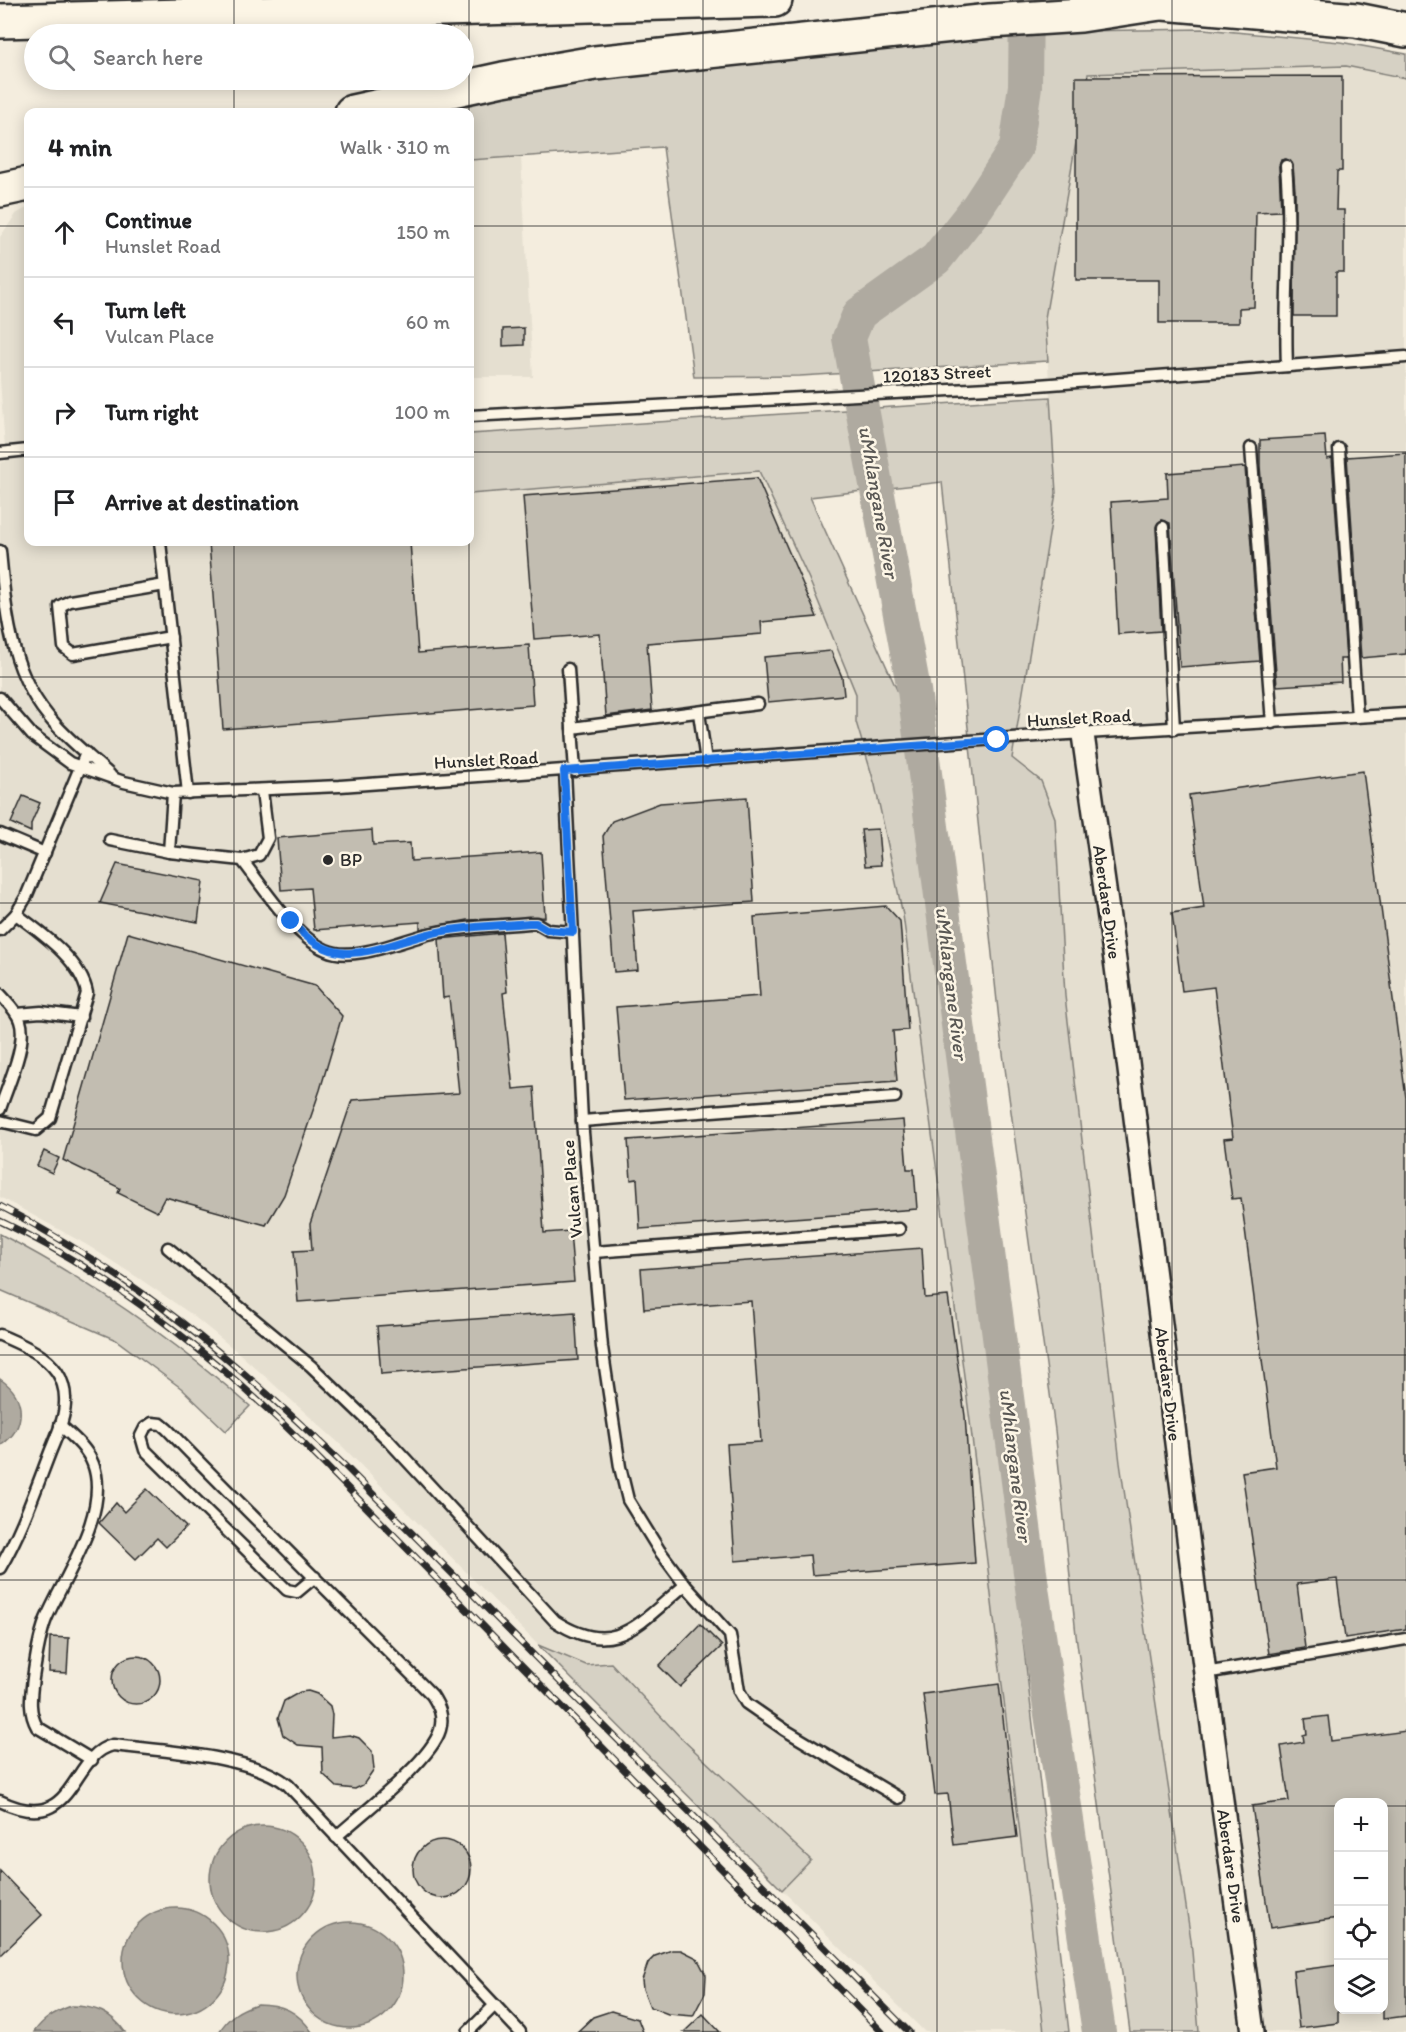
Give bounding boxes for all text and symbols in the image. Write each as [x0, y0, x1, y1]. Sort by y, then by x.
search box [24, 24, 474, 90]
icon: search [45, 41, 78, 74]
text: Search here [93, 44, 203, 71]
text: 4 min [48, 131, 112, 163]
text: Walk · 310 m [340, 135, 450, 159]
text: Continue [105, 207, 192, 234]
icon: ahead [48, 216, 81, 249]
text: 150 m [397, 220, 450, 244]
text: Hunslet Road [105, 234, 221, 258]
text: Turn left [105, 297, 186, 324]
icon: left [48, 306, 81, 339]
text: 60 m [406, 310, 450, 334]
text: Vulcan Place [105, 324, 214, 348]
street label: 120183 Street [882, 360, 992, 388]
icon: right [48, 396, 81, 429]
text: Turn right [105, 399, 199, 426]
text: 100 m [395, 400, 450, 424]
water label: uMhlangane River [854, 424, 905, 582]
icon: arrive [48, 486, 81, 519]
text: Arrive at destination [105, 489, 299, 516]
street label: Hunslet Road [1026, 704, 1132, 732]
route start [983, 726, 1009, 752]
street label: Hunslet Road [433, 746, 539, 774]
street label: Aberdare Drive [1088, 844, 1126, 960]
place label: BP [340, 849, 362, 871]
marker: BP [321, 853, 335, 867]
water label: uMhlangane River [931, 905, 974, 1063]
route end [277, 907, 303, 933]
street label: Vulcan Place [557, 1139, 587, 1239]
street label: Aberdare Drive [1150, 1326, 1186, 1442]
water label: uMhlangane River [995, 1387, 1038, 1545]
map controls [1334, 1798, 1388, 2014]
button: + [1334, 1798, 1388, 1852]
street label: Aberdare Drive [1212, 1808, 1250, 1924]
button: − [1334, 1852, 1388, 1906]
button: locate [1334, 1906, 1388, 1960]
button: layers [1334, 1960, 1388, 2014]

